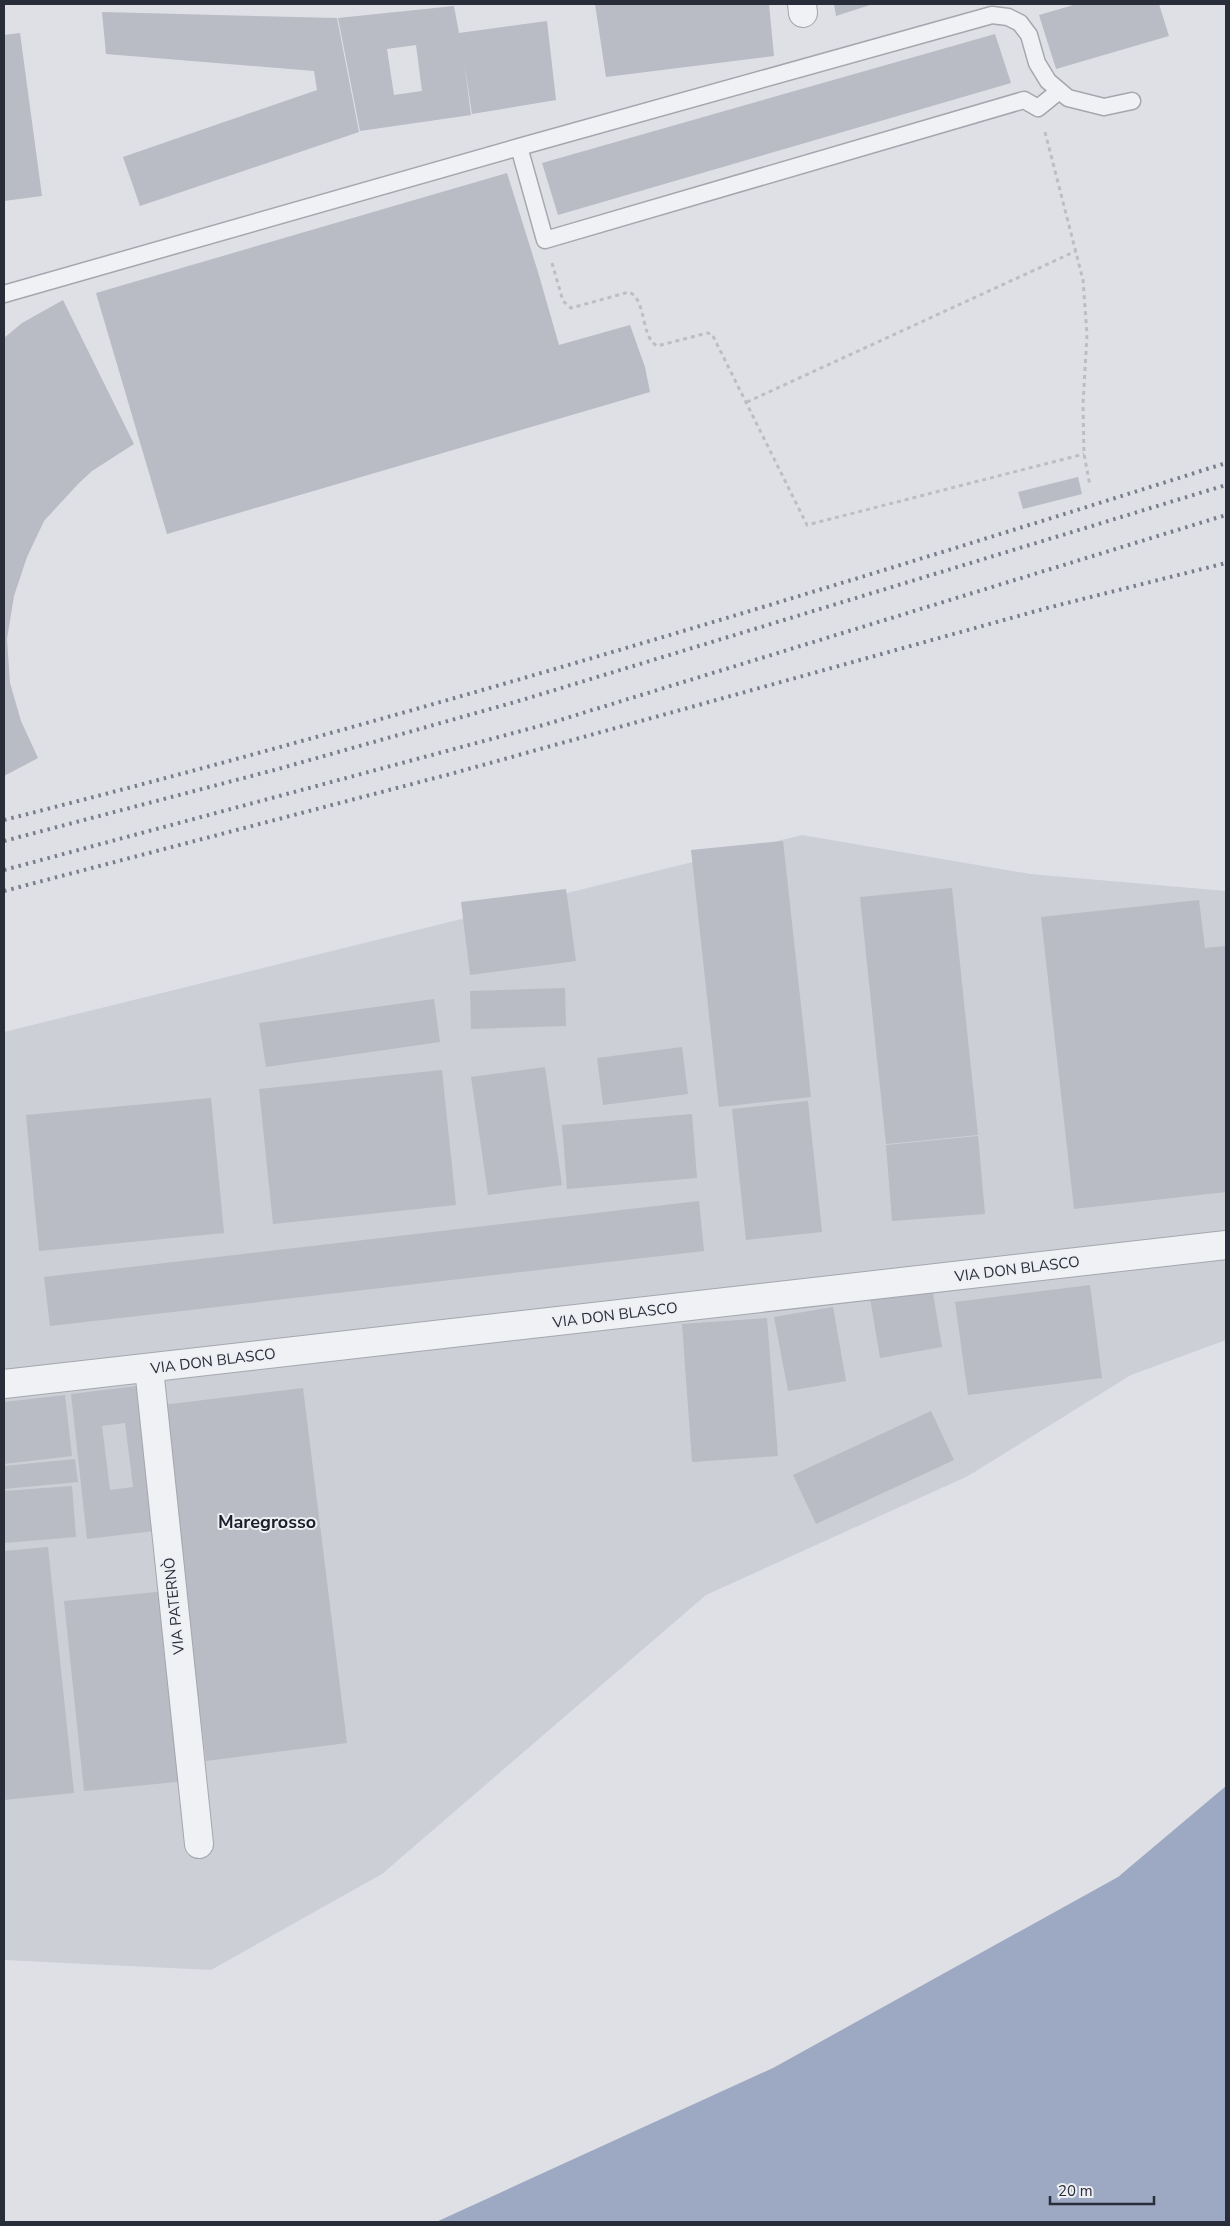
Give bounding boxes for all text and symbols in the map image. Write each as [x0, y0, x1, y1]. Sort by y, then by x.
street label: VIA DON BLASCO [952, 1251, 1081, 1287]
street label: VIA DON BLASCO [550, 1297, 679, 1333]
street label: VIA DON BLASCO [148, 1343, 277, 1379]
district label: Maregrosso [218, 1510, 316, 1534]
street label: VIA PATERNÒ [158, 1556, 189, 1657]
scale bar [1050, 2174, 1154, 2206]
text: 20 m [1058, 2181, 1093, 2201]

